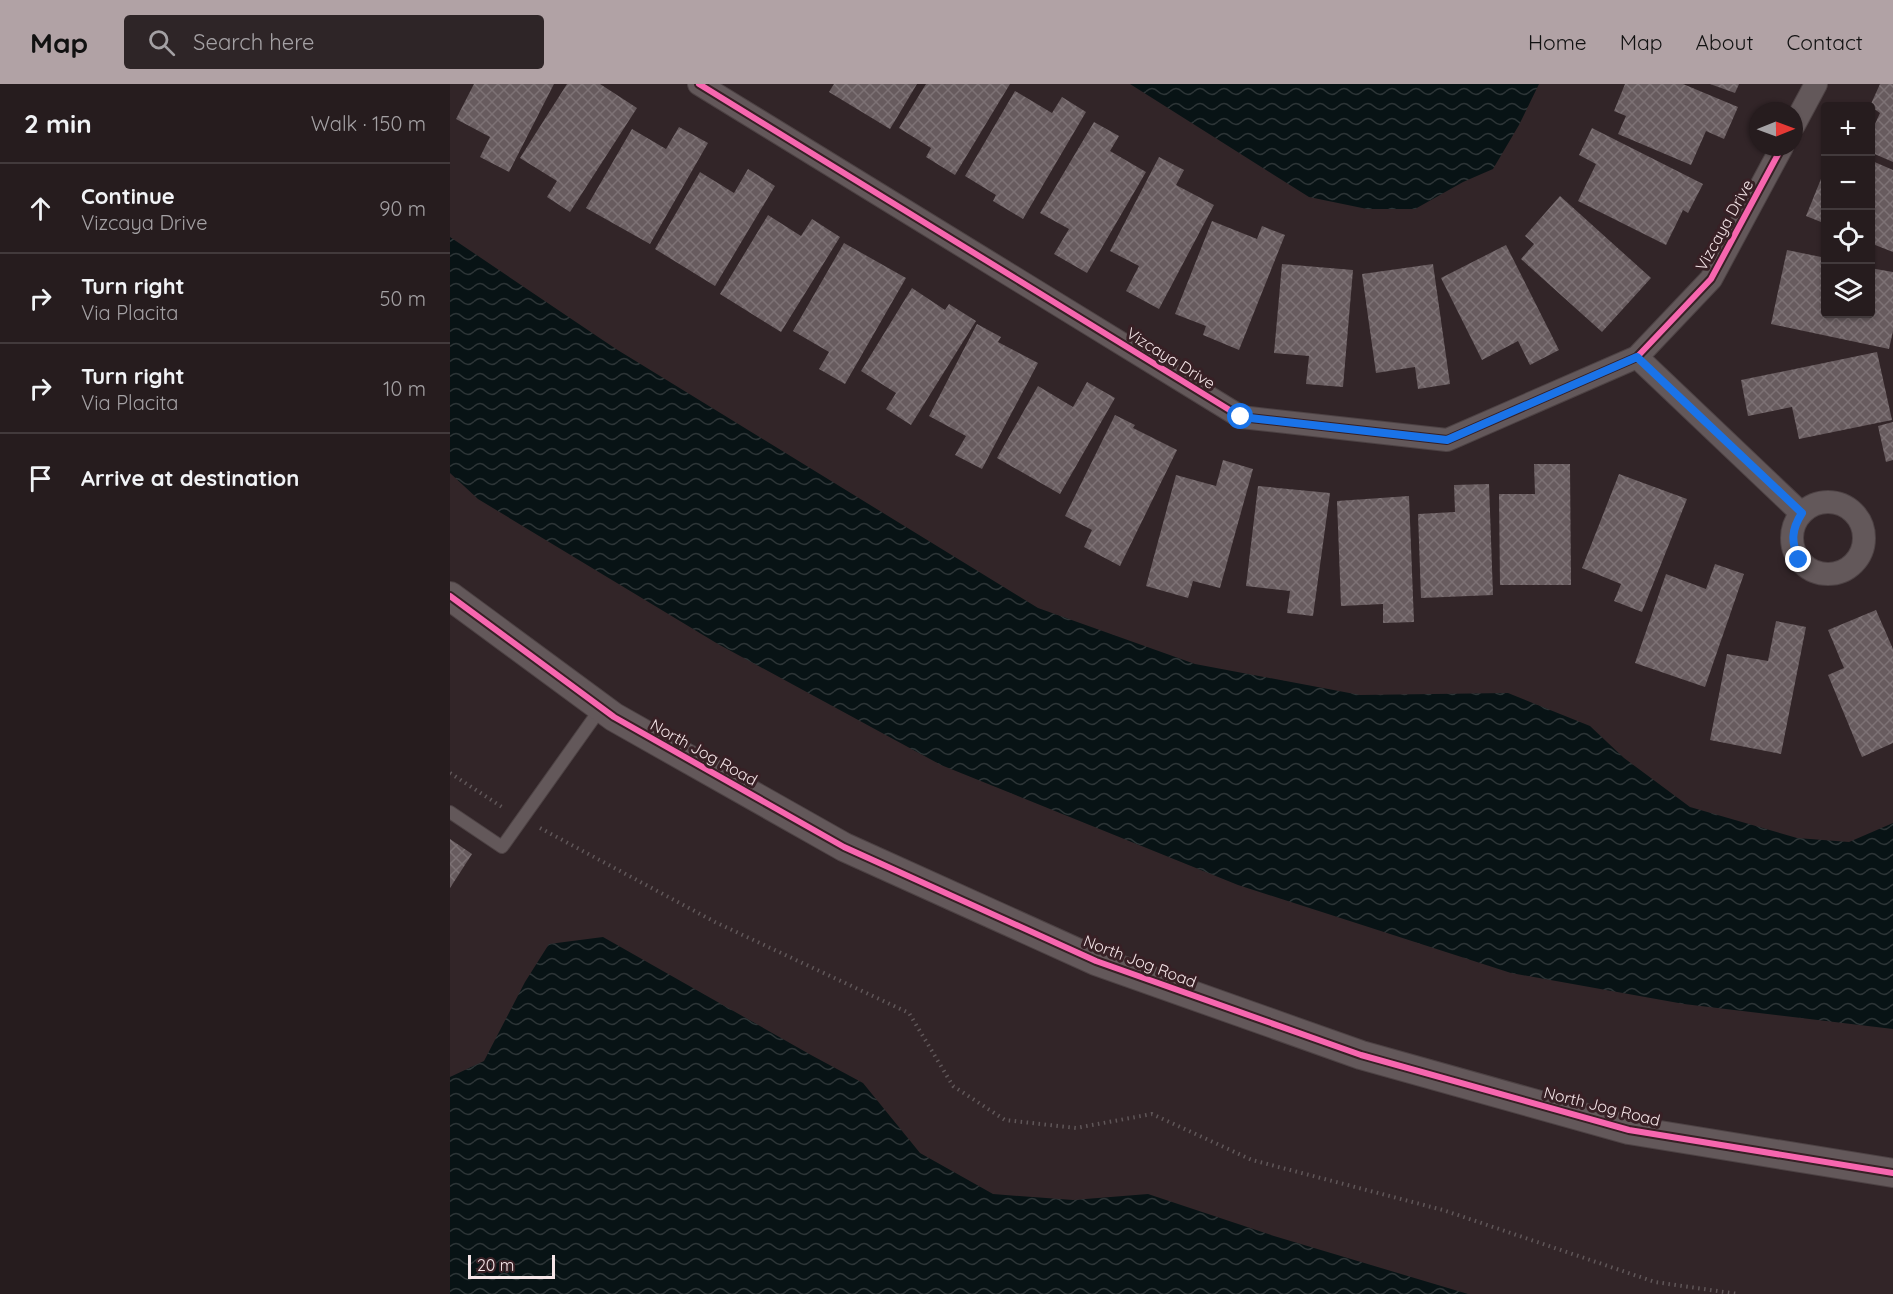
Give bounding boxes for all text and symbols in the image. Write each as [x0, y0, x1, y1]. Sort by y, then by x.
search box [124, 15, 544, 69]
text: Map [30, 25, 88, 60]
icon: search [145, 26, 178, 59]
text: Search here [193, 28, 315, 56]
text: Home [1528, 29, 1587, 55]
text: Map [1620, 29, 1663, 55]
text: About [1696, 29, 1754, 55]
text: Contact [1787, 29, 1863, 55]
north arrow [1749, 102, 1803, 156]
map controls [1821, 102, 1875, 318]
button: + [1821, 102, 1875, 156]
text: 2 min [24, 107, 92, 140]
text: Walk · 150 m [311, 111, 426, 136]
button: − [1821, 156, 1875, 210]
street label: Vizcaya Drive [1691, 176, 1757, 274]
text: Continue [81, 182, 175, 210]
icon: ahead [24, 192, 57, 225]
text: 90 m [379, 196, 426, 221]
text: Vizcaya Drive [81, 210, 208, 235]
button: locate [1821, 210, 1875, 264]
button: layers [1821, 264, 1875, 318]
text: Turn right [81, 272, 185, 300]
icon: right [24, 282, 57, 315]
text: 50 m [380, 286, 426, 311]
text: Via Placita [81, 300, 178, 325]
street label: Vizcaya Drive [1123, 323, 1219, 393]
text: Turn right [81, 362, 185, 390]
icon: right [24, 372, 57, 405]
text: 10 m [383, 376, 426, 401]
text: Via Placita [81, 390, 178, 415]
route start [1227, 403, 1253, 429]
icon: arrive [24, 462, 57, 495]
text: Arrive at destination [81, 464, 299, 492]
route end [1785, 546, 1811, 572]
street label: North Jog Road [647, 714, 761, 790]
street label: North Jog Road [1081, 930, 1199, 992]
street label: North Jog Road [1542, 1082, 1662, 1130]
scale bar [468, 1252, 555, 1280]
text: 20 m [477, 1255, 514, 1275]

